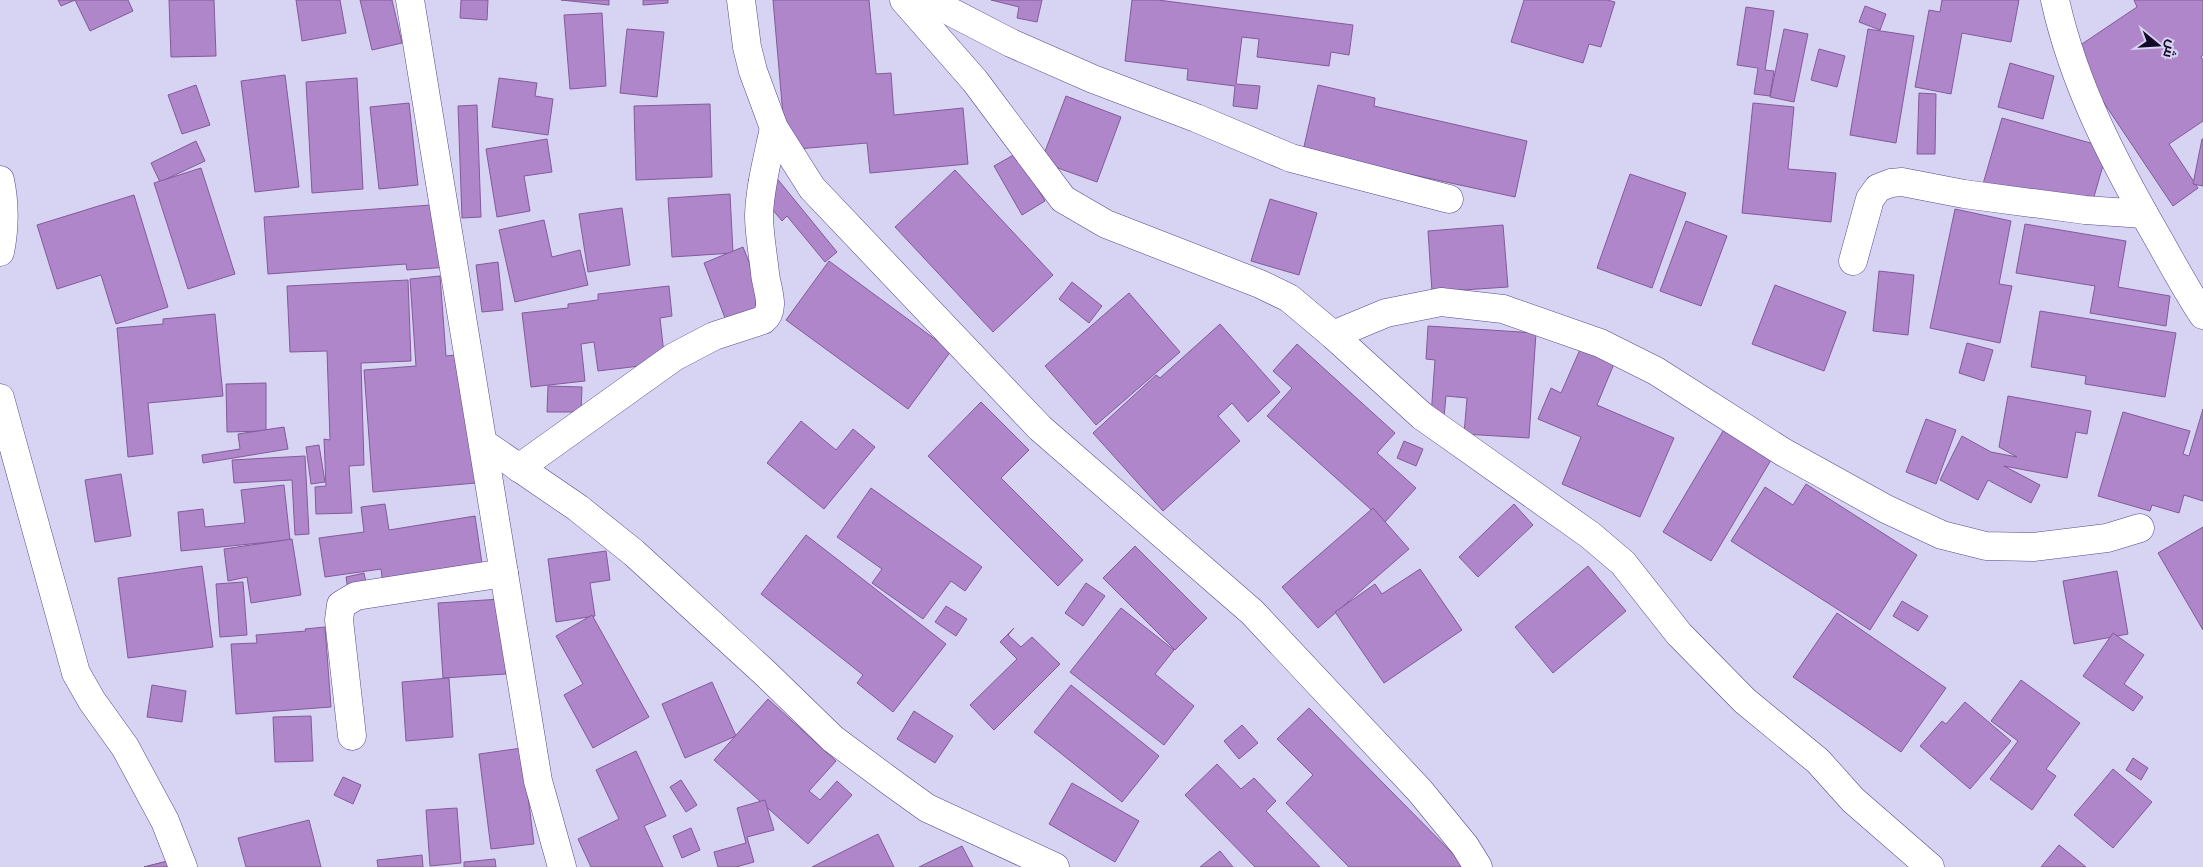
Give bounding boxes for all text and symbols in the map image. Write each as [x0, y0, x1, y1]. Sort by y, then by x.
north arrow [2133, 20, 2183, 70]
text: ش [2159, 38, 2183, 61]

